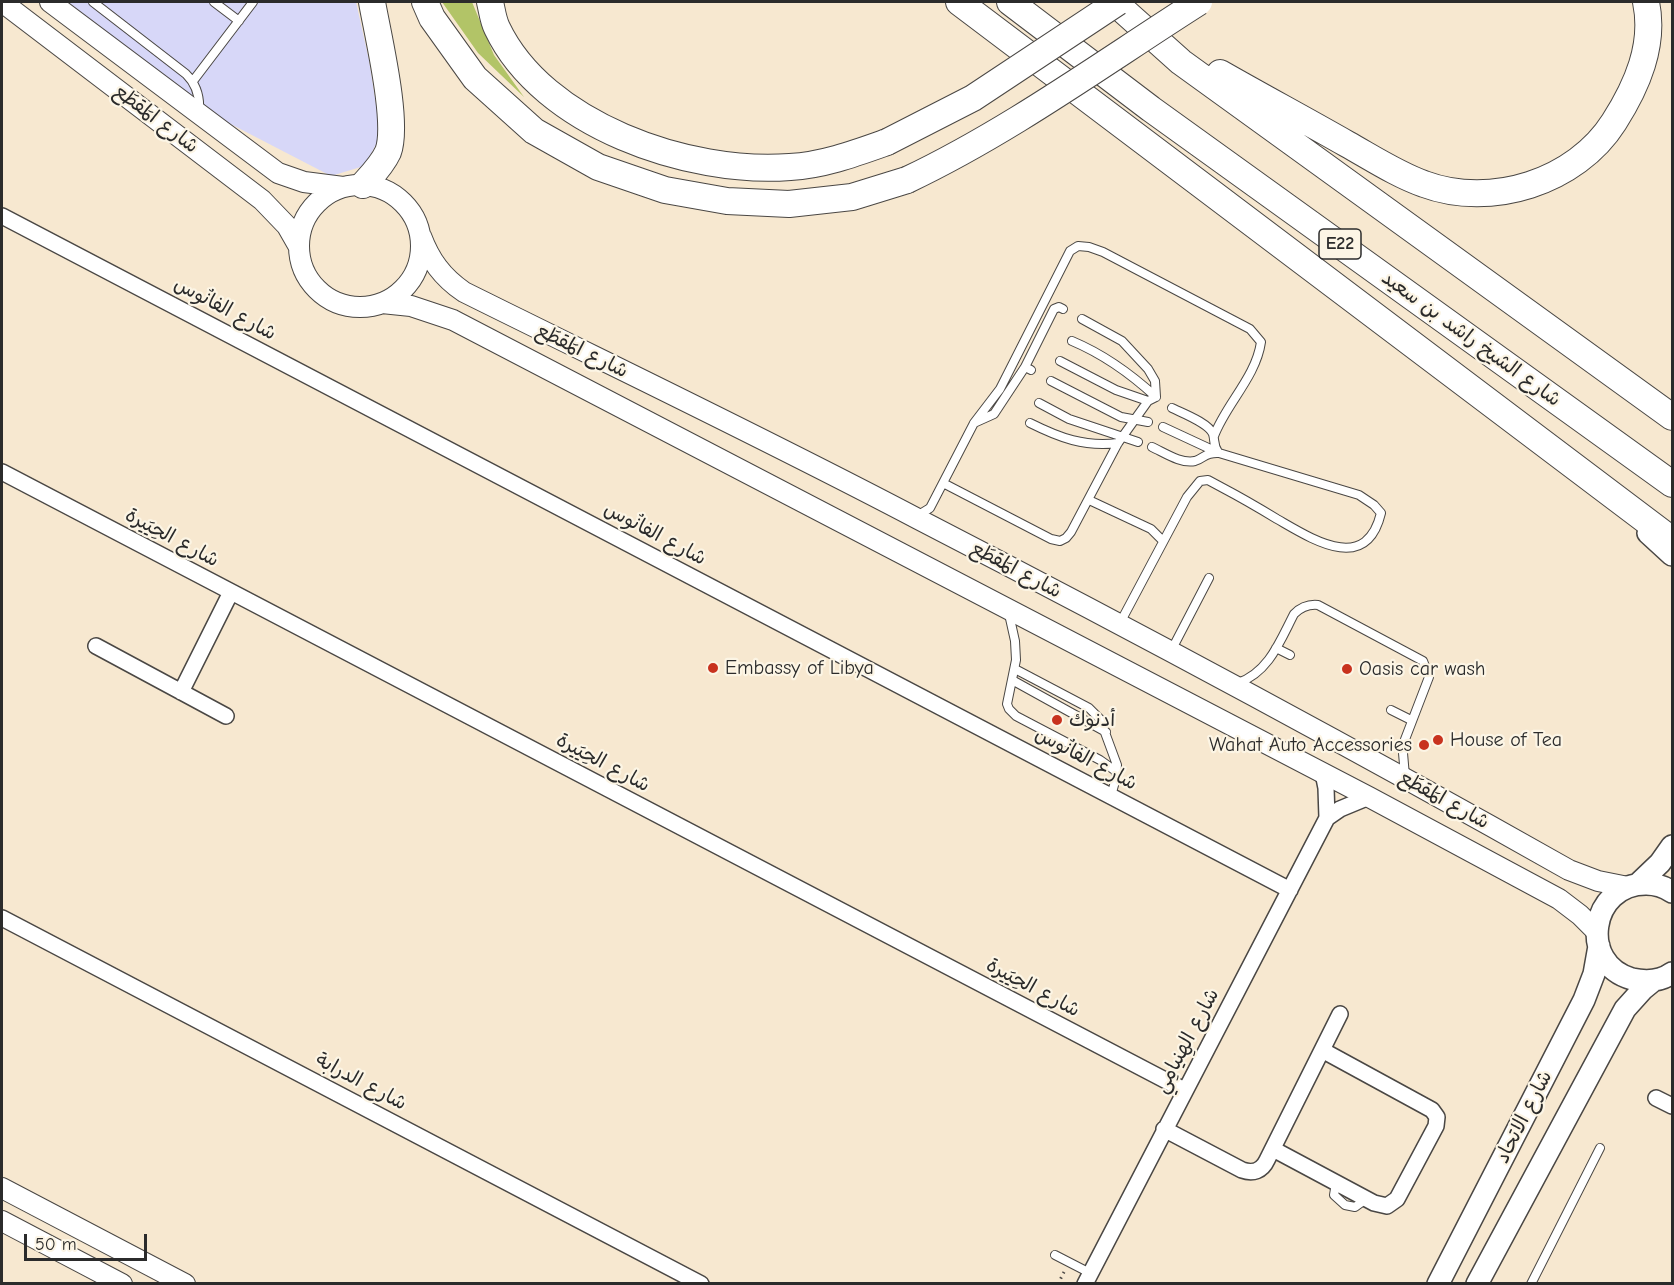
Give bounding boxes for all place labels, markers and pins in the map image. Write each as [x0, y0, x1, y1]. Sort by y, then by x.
place label: Embassy of Libya [725, 656, 874, 680]
place label: Oasis car wash [1359, 657, 1486, 681]
marker: Embassy of Libya [706, 661, 720, 675]
marker: Oasis car wash [1340, 662, 1354, 676]
place label: أدنوك [1069, 708, 1115, 732]
marker: أدنوك [1050, 713, 1064, 727]
place label: House of Tea [1450, 728, 1562, 752]
place label: Wahat Auto Accessories [1209, 733, 1412, 757]
marker: House of Tea [1431, 733, 1445, 747]
marker: Wahat Auto Accessories [1417, 738, 1431, 752]

